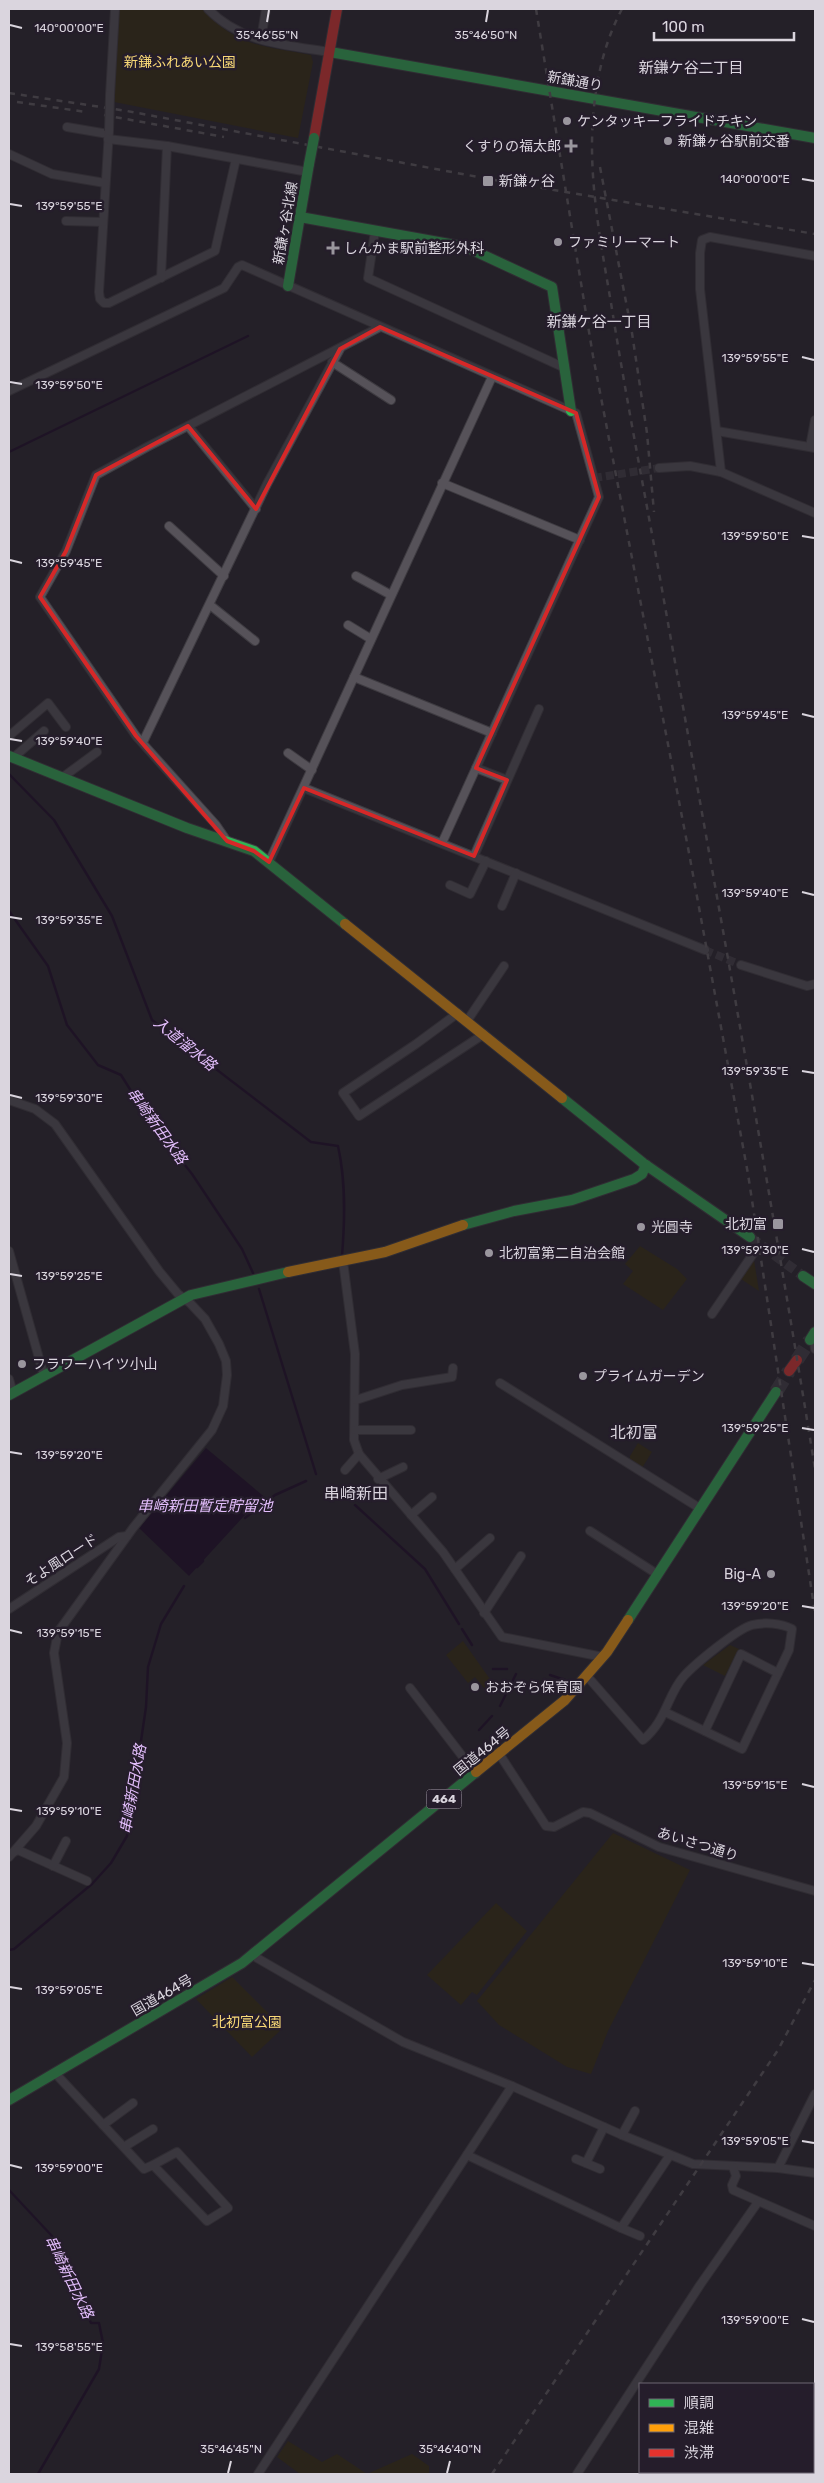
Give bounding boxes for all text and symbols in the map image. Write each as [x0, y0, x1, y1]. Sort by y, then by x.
scale bar [654, 10, 794, 42]
text: 100 m [662, 18, 704, 36]
text: 140°00'00"E [34, 21, 104, 35]
text: 35°46'55"N [236, 28, 298, 42]
text: 35°46'50"N [455, 28, 517, 42]
park label: 新鎌ふれあい公園 [124, 54, 236, 71]
district label: 新鎌ケ谷二丁目 [638, 59, 744, 77]
street label: 新鎌通り [546, 68, 604, 95]
place label: ケンタッキーフライドチキン [577, 113, 757, 130]
marker: ケンタッキーフライドチキン [561, 115, 573, 127]
place label: 新鎌ヶ谷駅前交番 [678, 133, 790, 150]
marker: 新鎌ヶ谷駅前交番 [662, 135, 674, 147]
place label: くすりの福太郎 [463, 138, 561, 155]
marker: くすりの福太郎 [565, 140, 577, 152]
text: 140°00'00"E [720, 172, 790, 186]
place label: 新鎌ヶ谷 [499, 173, 555, 190]
marker: 新鎌ヶ谷 [481, 174, 495, 188]
street label: 新鎌ヶ谷北線 [270, 180, 301, 266]
text: 139°59'55"E [36, 199, 103, 213]
place label: ファミリーマート [568, 234, 680, 251]
marker: ファミリーマート [552, 236, 564, 248]
place label: しんかま駅前整形外科 [344, 240, 484, 257]
marker: しんかま駅前整形外科 [326, 241, 340, 255]
district label: 新鎌ケ谷一丁目 [546, 313, 652, 331]
text: 139°59'55"E [722, 351, 789, 365]
text: 139°59'50"E [35, 378, 103, 392]
text: 139°59'50"E [721, 529, 789, 543]
text: 139°59'45"E [36, 556, 102, 570]
text: 139°59'45"E [722, 708, 788, 722]
text: 139°59'40"E [35, 734, 103, 748]
text: 139°59'40"E [721, 886, 789, 900]
text: 139°59'35"E [35, 913, 103, 927]
water label: 入道溜水路 [150, 1013, 221, 1076]
text: 139°59'35"E [721, 1064, 789, 1078]
water label: 串崎新田水路 [123, 1084, 192, 1169]
text: 139°59'30"E [35, 1091, 103, 1105]
place label: 北初富 [725, 1216, 767, 1233]
marker: 北初富 [771, 1217, 785, 1231]
place label: 光圓寺 [651, 1219, 693, 1236]
marker: 光圓寺 [635, 1221, 647, 1233]
text: 139°59'30"E [721, 1243, 789, 1257]
place label: 北初富第二自治会館 [499, 1245, 625, 1262]
marker: 北初富第二自治会館 [483, 1247, 495, 1259]
text: 139°59'25"E [36, 1269, 102, 1283]
place label: フラワーハイツ小山 [32, 1356, 157, 1373]
marker: フラワーハイツ小山 [16, 1358, 28, 1370]
place label: プライムガーデン [593, 1368, 705, 1385]
marker: プライムガーデン [577, 1370, 589, 1382]
text: 139°59'25"E [722, 1421, 788, 1435]
district label: 北初富 [610, 1423, 658, 1442]
text: 139°59'20"E [35, 1448, 103, 1462]
district label: 串崎新田 [324, 1484, 388, 1503]
water label: 串崎新田暫定貯留池 [137, 1497, 274, 1515]
street label: そよ風ロード [21, 1530, 101, 1590]
place label: Big-A [724, 1566, 762, 1583]
marker: Big-A [765, 1568, 777, 1580]
text: 139°59'20"E [721, 1599, 789, 1613]
text: 139°59'15"E [36, 1626, 102, 1640]
place label: おおぞら保育園 [485, 1679, 583, 1696]
marker: おおぞら保育園 [469, 1681, 481, 1693]
street label: 国道464号 [451, 1723, 514, 1779]
water label: 串崎新田水路 [116, 1741, 150, 1835]
text: 139°59'15"E [722, 1778, 788, 1792]
road number: 464 [426, 1790, 462, 1808]
text: 139°59'10"E [36, 1804, 102, 1818]
street label: あいさつ通り [655, 1824, 741, 1865]
text: 139°59'10"E [722, 1956, 788, 1970]
street label: 国道464号 [129, 1971, 196, 2020]
text: 139°59'05"E [35, 1983, 103, 1997]
park label: 北初富公園 [212, 2014, 282, 2031]
text: 139°59'05"E [721, 2134, 789, 2148]
text: 139°59'00"E [35, 2161, 103, 2175]
water label: 串崎新田水路 [41, 2233, 98, 2323]
text: 139°59'00"E [721, 2313, 789, 2327]
text: 139°58'55"E [35, 2340, 103, 2354]
legend [639, 2383, 814, 2473]
text: 順調 [684, 2394, 714, 2412]
text: 混雑 [684, 2419, 714, 2437]
text: 35°46'45"N [200, 2442, 262, 2456]
text: 35°46'40"N [419, 2442, 481, 2456]
text: 渋滞 [684, 2444, 714, 2462]

